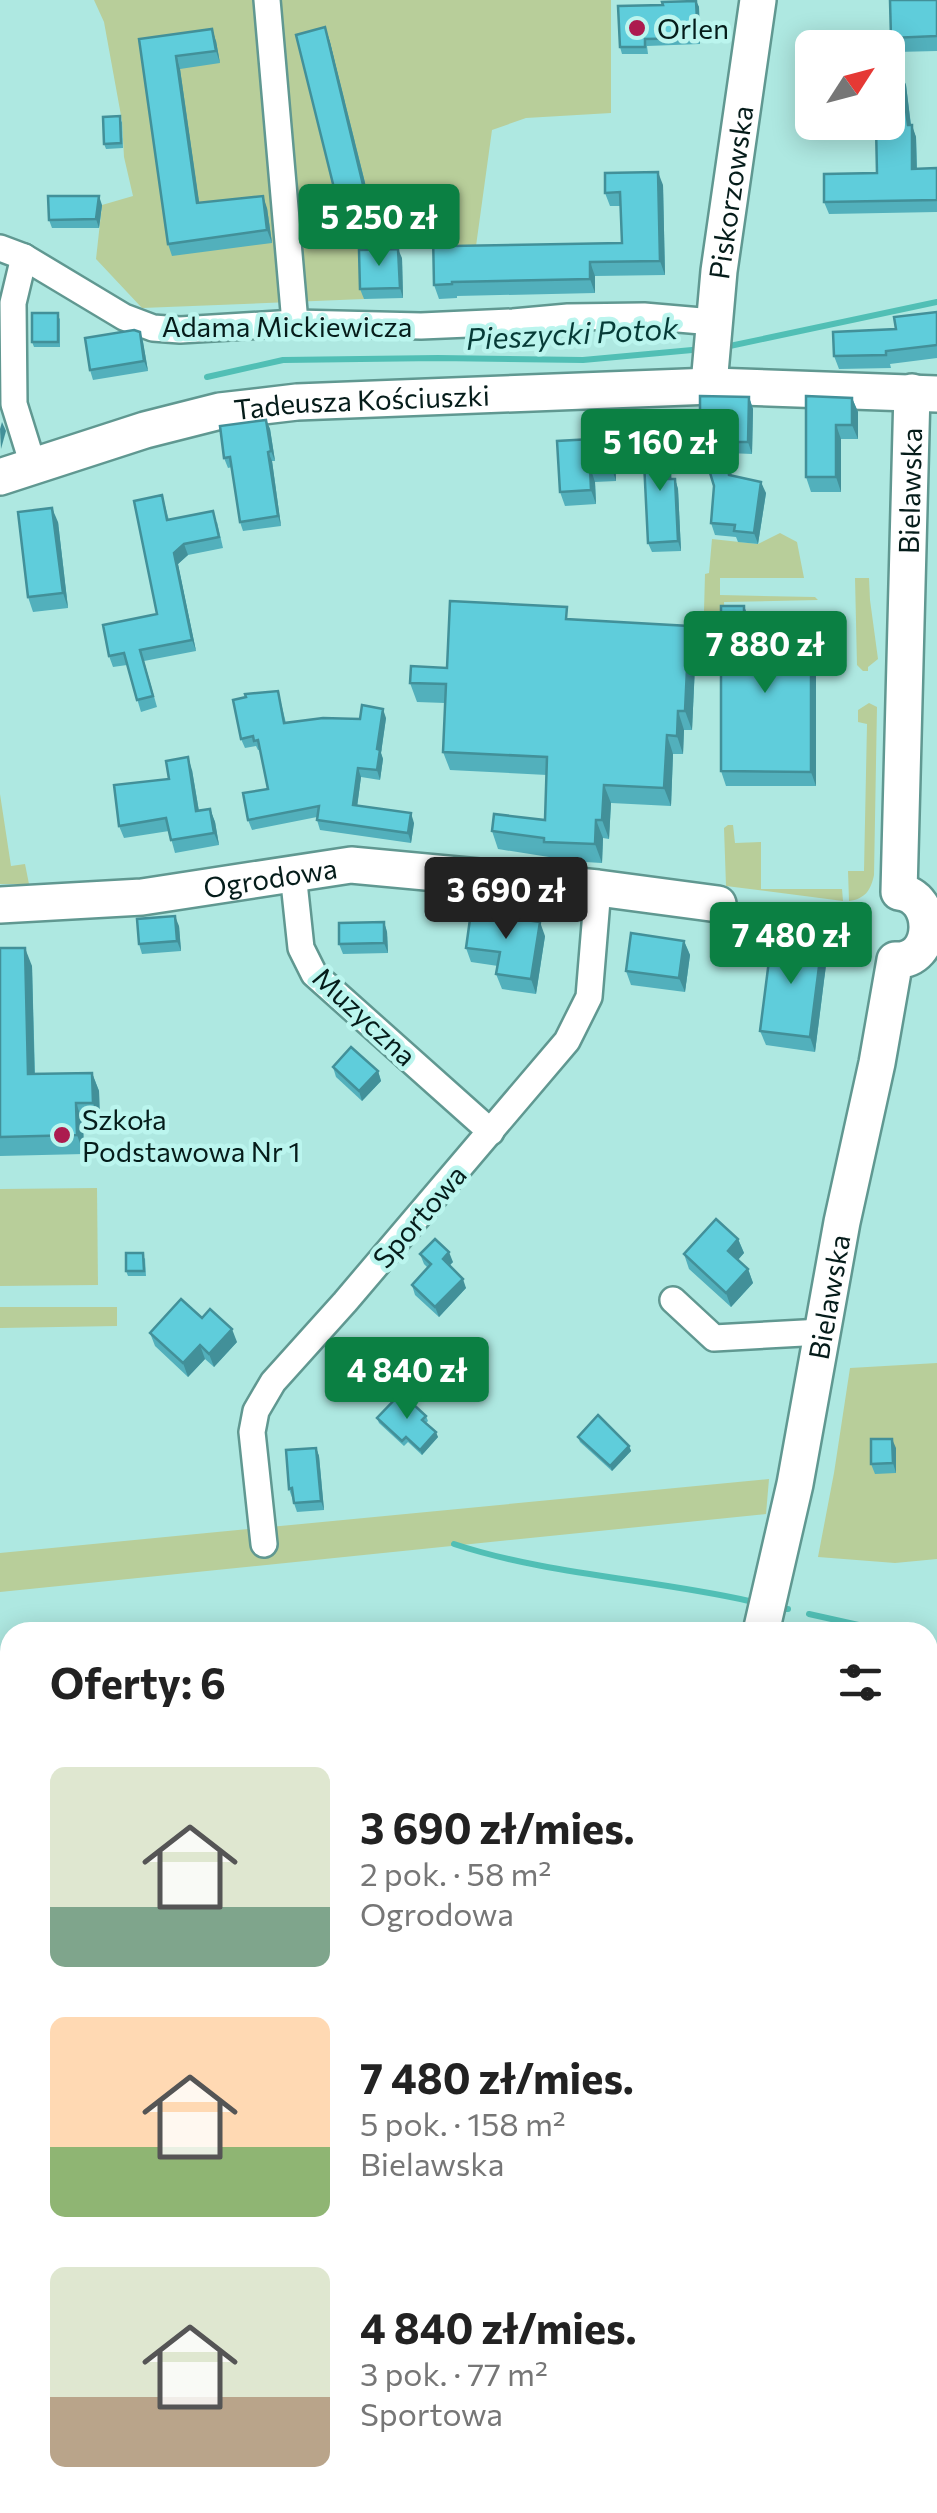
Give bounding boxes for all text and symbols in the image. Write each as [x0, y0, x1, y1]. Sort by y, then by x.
place label: Orlen [657, 11, 729, 45]
marker: Orlen [626, 17, 648, 39]
north arrow [795, 30, 905, 140]
map controls [795, 30, 905, 140]
street label: Piskorzowska [701, 103, 760, 281]
pin: 5 250 zł [276, 184, 482, 269]
text: 5 250 zł [321, 196, 437, 236]
water label: Pieszycki Potok [465, 308, 680, 356]
street label: Adama Mickiewicza [162, 309, 412, 343]
street label: Tadeusza Kościuszki [232, 378, 490, 426]
pin: 5 160 zł [557, 409, 763, 494]
text: 5 160 zł [603, 421, 717, 461]
street label: Bielawska [891, 427, 928, 554]
pin: 7 880 zł [662, 611, 868, 696]
text: 7 880 zł [706, 623, 824, 663]
street label: Ogrodowa [201, 850, 339, 904]
pin: 3 690 zł [403, 857, 609, 942]
text: 3 690 zł [447, 869, 565, 909]
pin: 7 480 zł [688, 902, 894, 987]
text: 7 480 zł [732, 914, 850, 954]
street label: Muzyczna [306, 960, 424, 1072]
place label: Szkoła Podstawowa Nr 1 [82, 1102, 300, 1168]
marker: Szkoła Podstawowa Nr 1 [51, 1124, 73, 1146]
street label: Sportowa [365, 1158, 473, 1274]
street label: Bielawska [801, 1232, 856, 1362]
pin: 4 840 zł [304, 1337, 510, 1422]
text: 4 840 zł [347, 1349, 467, 1389]
icon: filters [833, 1655, 888, 1710]
text: Oferty: 6 [50, 1656, 226, 1708]
text: 3 690 zł/mies. [360, 1801, 635, 1853]
icon: home [130, 1807, 250, 1927]
text: 2 pok. · 58 m² [360, 1853, 551, 1893]
text: Ogrodowa [360, 1893, 514, 1933]
text: 7 480 zł/mies. [360, 2051, 634, 2103]
icon: home [130, 2057, 250, 2177]
text: 5 pok. · 158 m² [360, 2103, 566, 2143]
text: Bielawska [360, 2143, 504, 2183]
text: 4 840 zł/mies. [360, 2301, 637, 2353]
icon: home [130, 2307, 250, 2427]
text: 3 pok. · 77 m² [360, 2353, 548, 2393]
text: Sportowa [360, 2393, 503, 2433]

